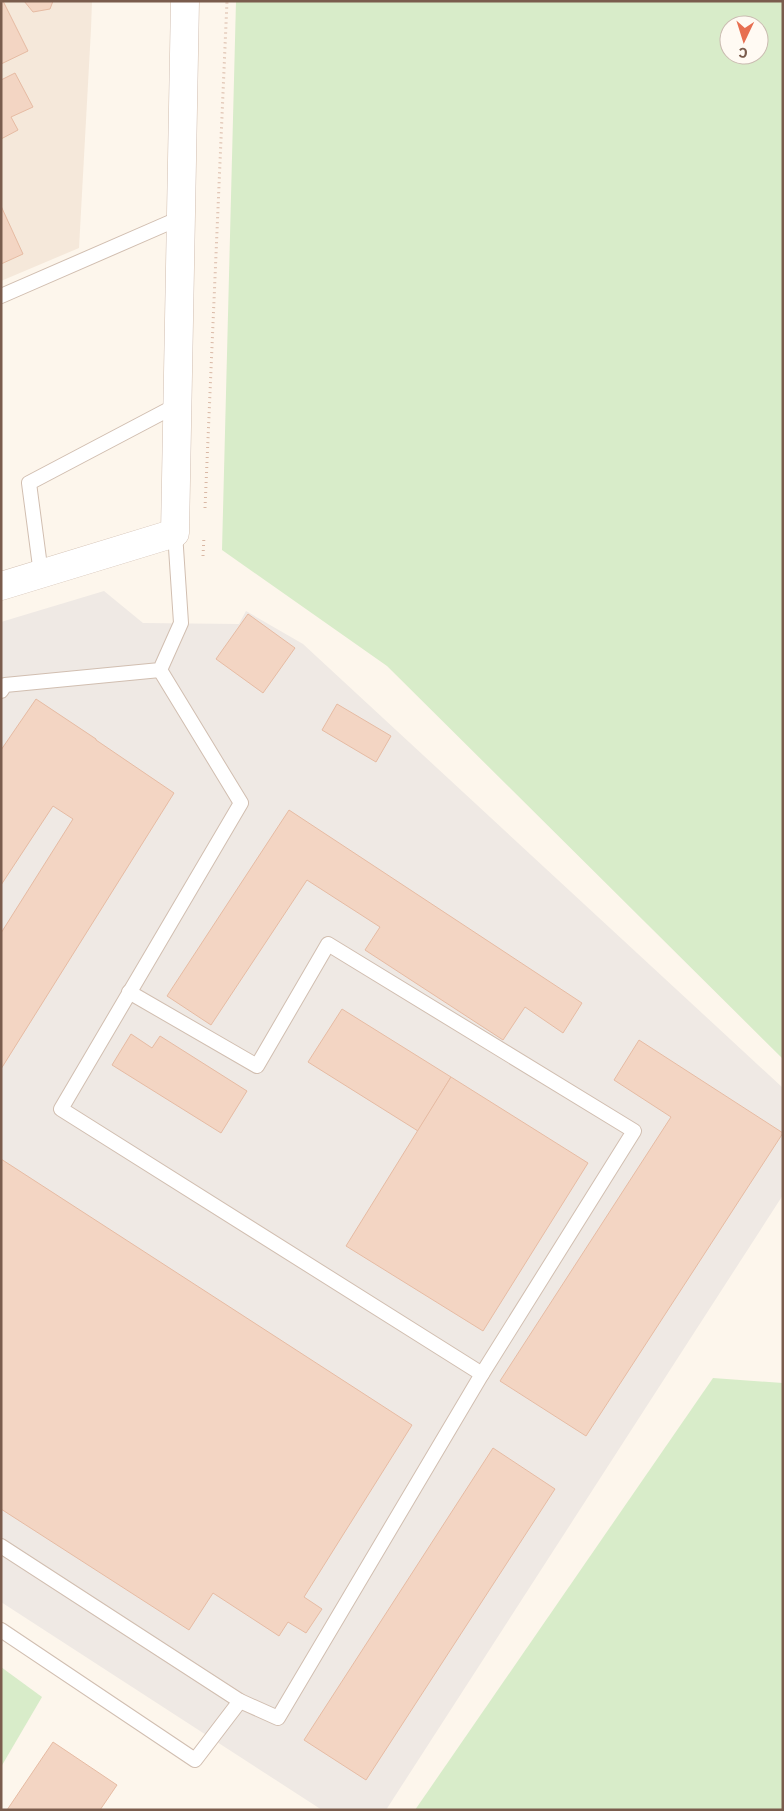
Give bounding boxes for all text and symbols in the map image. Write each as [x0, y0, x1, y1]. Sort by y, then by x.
north arrow [719, 15, 769, 65]
text: С [738, 44, 748, 62]

